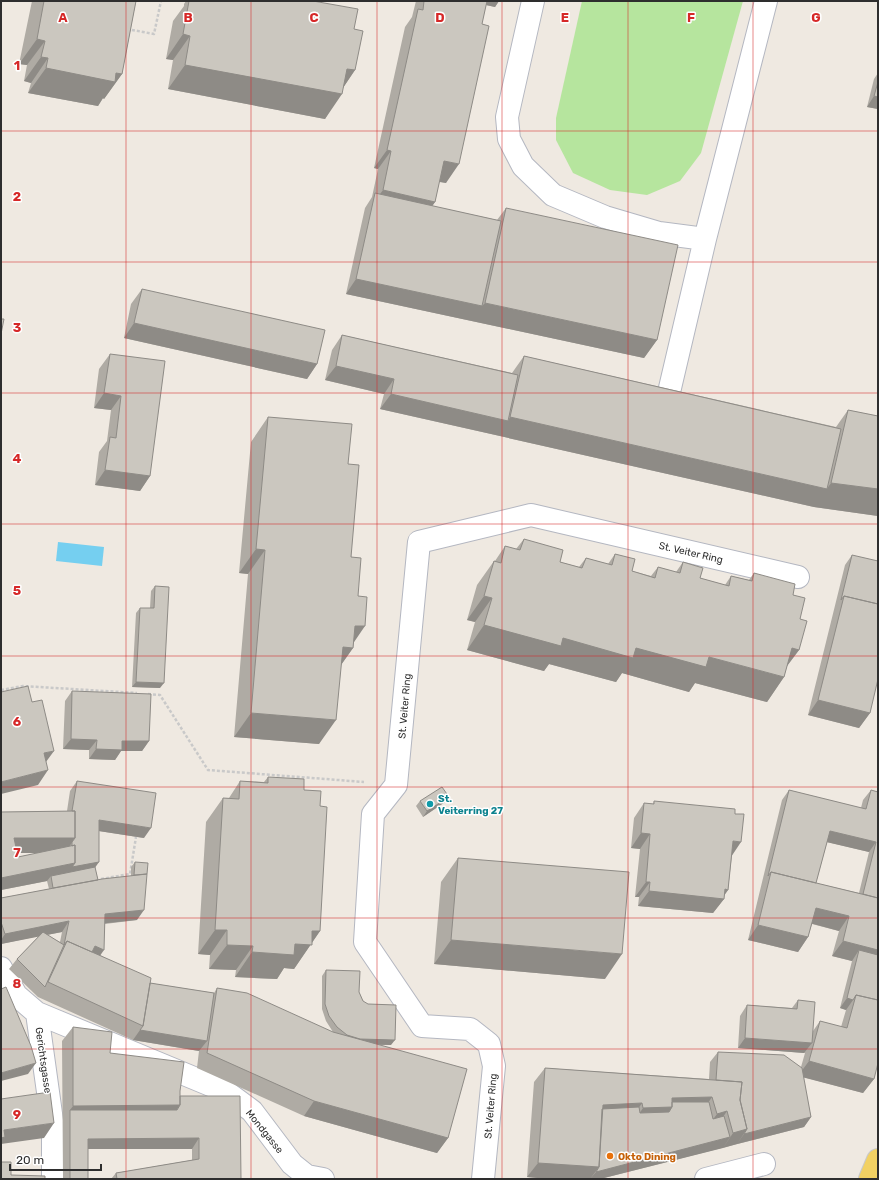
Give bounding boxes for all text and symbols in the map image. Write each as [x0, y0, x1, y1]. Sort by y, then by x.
text: A [58, 10, 68, 25]
text: B [183, 10, 193, 25]
text: C [309, 10, 319, 25]
text: D [435, 10, 445, 25]
text: E [561, 10, 569, 25]
text: F [687, 10, 695, 25]
text: G [811, 10, 821, 25]
text: 1 [14, 58, 20, 73]
text: 2 [13, 189, 21, 204]
text: 3 [13, 320, 22, 335]
text: 4 [13, 451, 22, 466]
street label: St. Veiter Ring [658, 540, 724, 566]
text: 5 [13, 583, 21, 598]
street label: St. Veiter Ring [396, 673, 414, 739]
text: 6 [13, 714, 22, 729]
place label: St. Veiterring 27 [438, 793, 503, 817]
marker: St. Veiterring 27 [425, 799, 435, 809]
text: 7 [13, 845, 21, 860]
text: 8 [13, 976, 22, 991]
street label: Gerichtsgasse [32, 1026, 54, 1094]
street label: St. Veiter Ring [482, 1073, 500, 1139]
text: 9 [13, 1107, 21, 1122]
street label: Mondgasse [243, 1107, 286, 1156]
scale bar [10, 1146, 101, 1172]
marker: Okto Dining [605, 1151, 615, 1161]
place label: Okto Dining [618, 1151, 676, 1163]
text: 20 m [16, 1153, 44, 1167]

